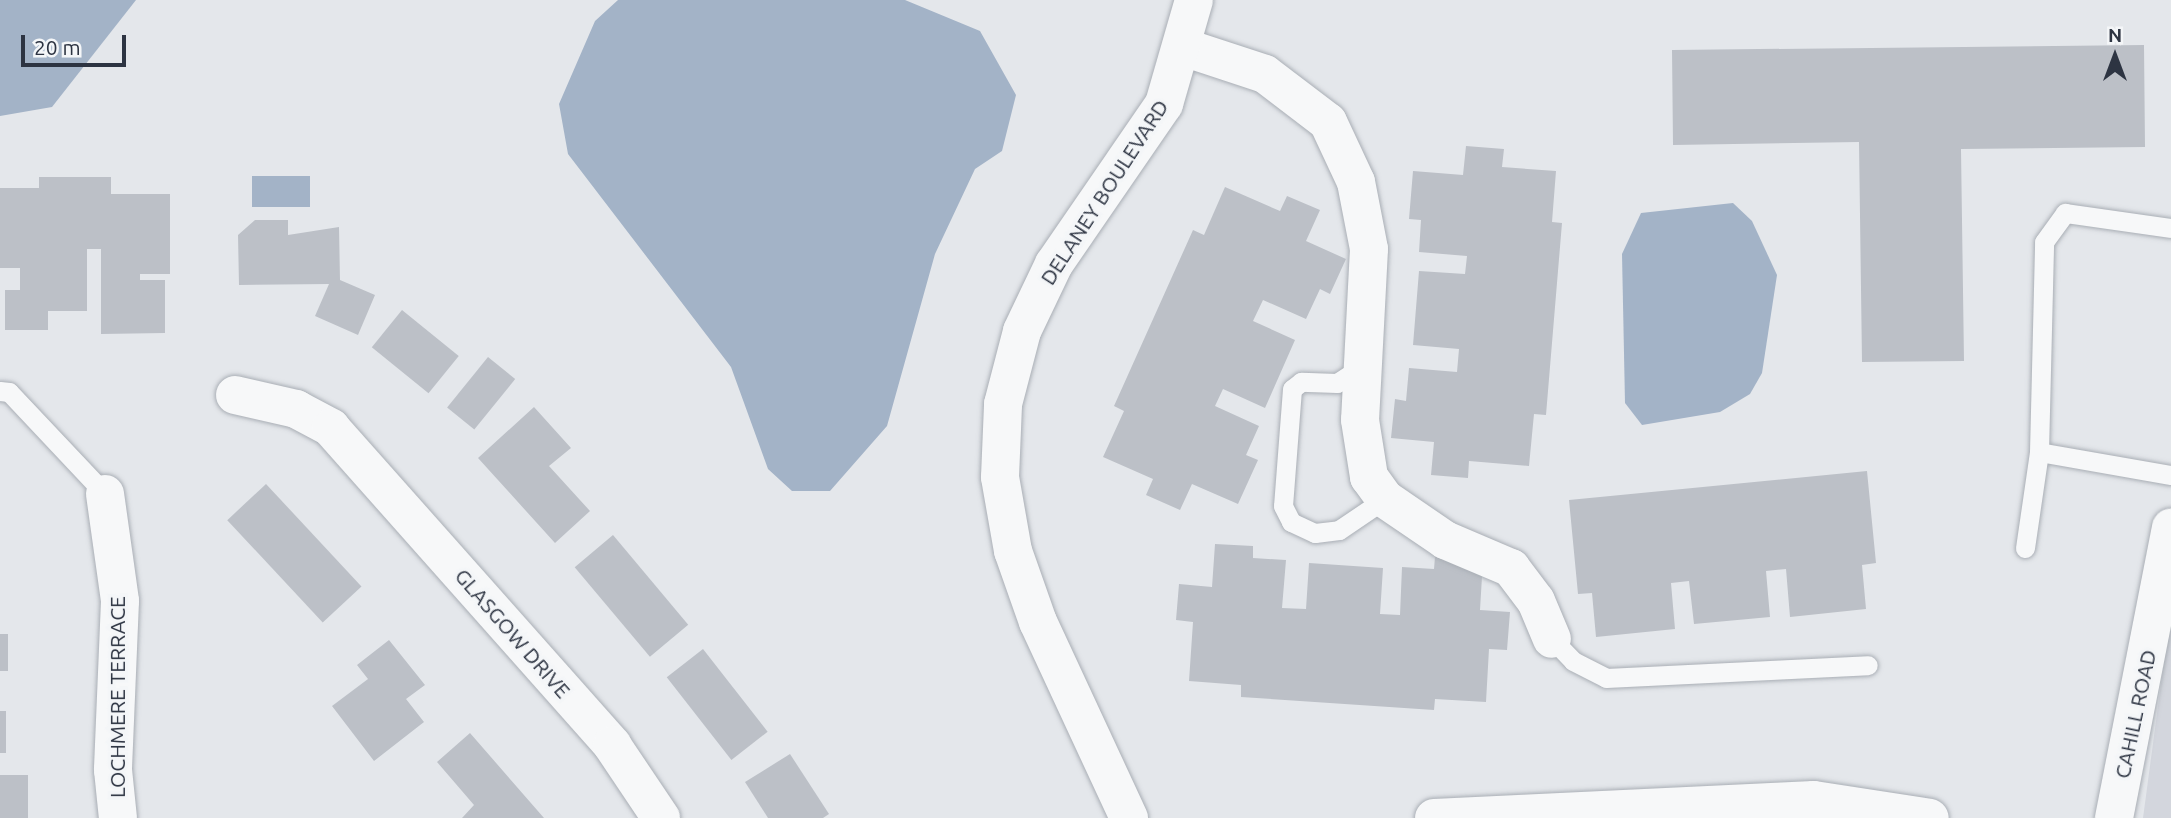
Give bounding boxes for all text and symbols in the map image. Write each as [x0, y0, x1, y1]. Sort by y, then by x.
scale bar [24, 21, 130, 65]
north arrow [2080, 21, 2150, 91]
text: N [2108, 24, 2122, 46]
text: 20 m [34, 35, 81, 59]
street label: DELANEY BOULEVARD [1035, 95, 1173, 289]
street label: GLASGOW DRIVE [450, 563, 576, 703]
street label: LOCHMERE TERRACE [104, 596, 130, 798]
street label: CAHILL ROAD [2109, 647, 2161, 781]

